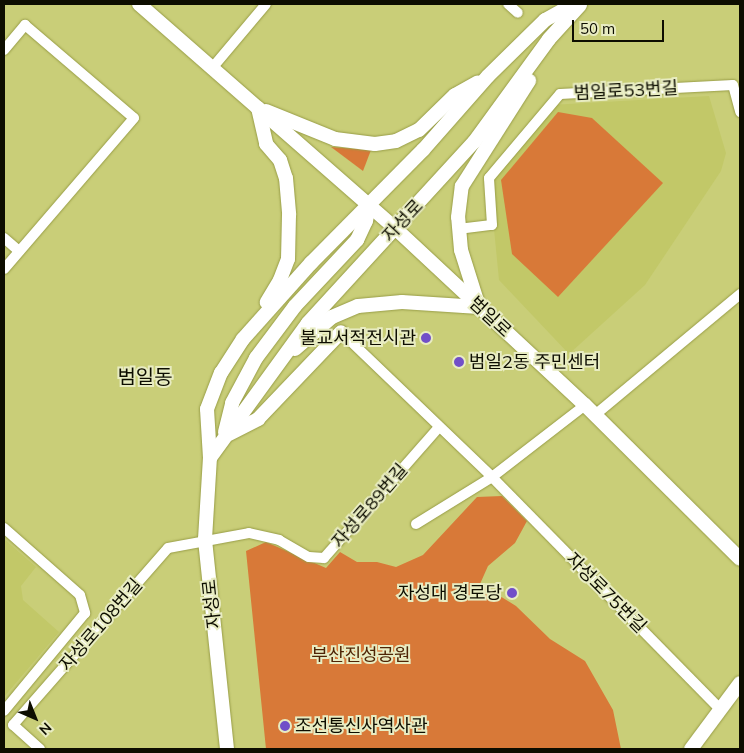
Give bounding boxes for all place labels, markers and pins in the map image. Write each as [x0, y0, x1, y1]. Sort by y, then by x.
place label: 불교서적전시관 [300, 327, 416, 349]
marker: 불교서적전시관 [420, 332, 432, 344]
place label: 범일2동 주민센터 [469, 351, 600, 373]
marker: 범일2동 주민센터 [453, 356, 465, 368]
place label: 자성대 경로당 [398, 582, 502, 604]
marker: 자성대 경로당 [506, 587, 518, 599]
place label: 조선통신사역사관 [295, 715, 427, 737]
marker: 조선통신사역사관 [279, 720, 291, 732]

